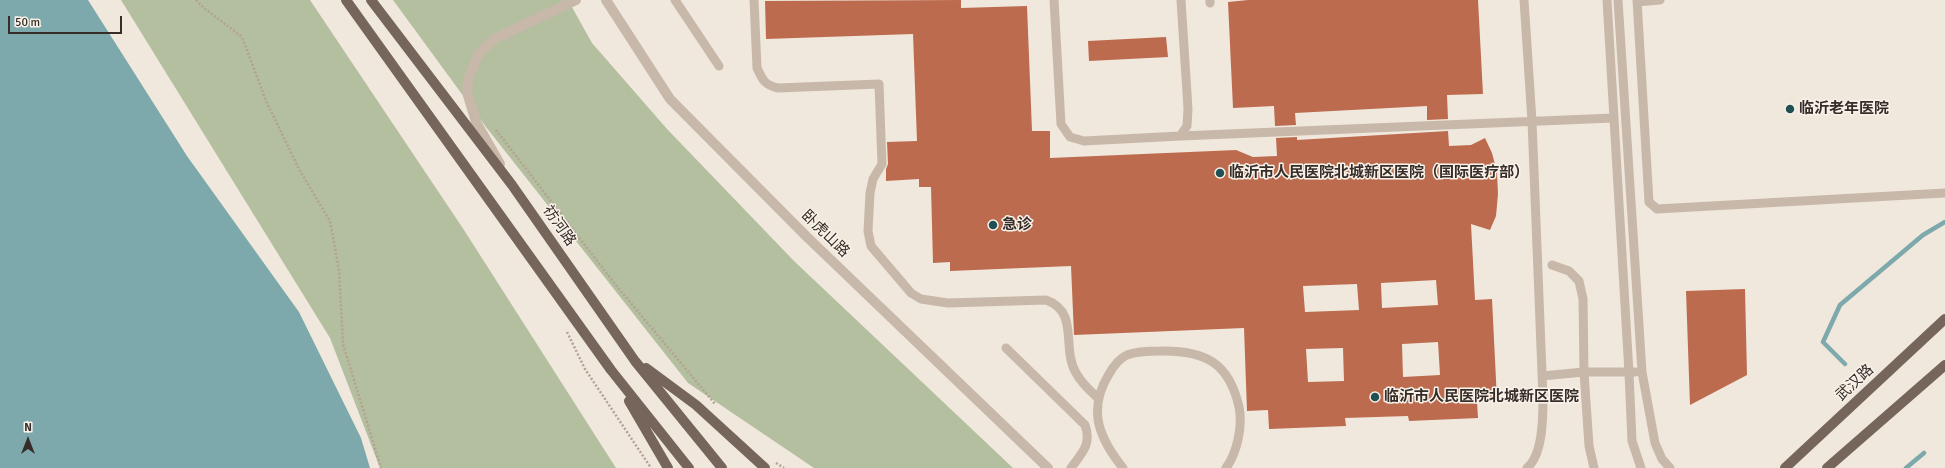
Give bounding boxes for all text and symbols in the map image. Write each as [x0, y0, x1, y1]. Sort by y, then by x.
scale bar [10, 8, 124, 34]
text: 50 m [15, 15, 40, 30]
place label: 临沂老年医院 [1799, 100, 1889, 118]
marker: 临沂老年医院 [1784, 103, 1796, 115]
place label: 临沂市人民医院北城新区医院（国际医疗部） [1229, 164, 1529, 182]
marker: 临沂市人民医院北城新区医院（国际医疗部） [1214, 167, 1226, 179]
street label: 祊河路 [539, 202, 579, 250]
street label: 卧虎山路 [797, 207, 853, 261]
place label: 急诊 [1002, 216, 1032, 234]
marker: 急诊 [987, 219, 999, 231]
street label: 武汉路 [1832, 361, 1878, 405]
place label: 临沂市人民医院北城新区医院 [1384, 388, 1579, 406]
marker: 临沂市人民医院北城新区医院 [1369, 391, 1381, 403]
north arrow [8, 420, 48, 460]
text: N [24, 421, 32, 434]

